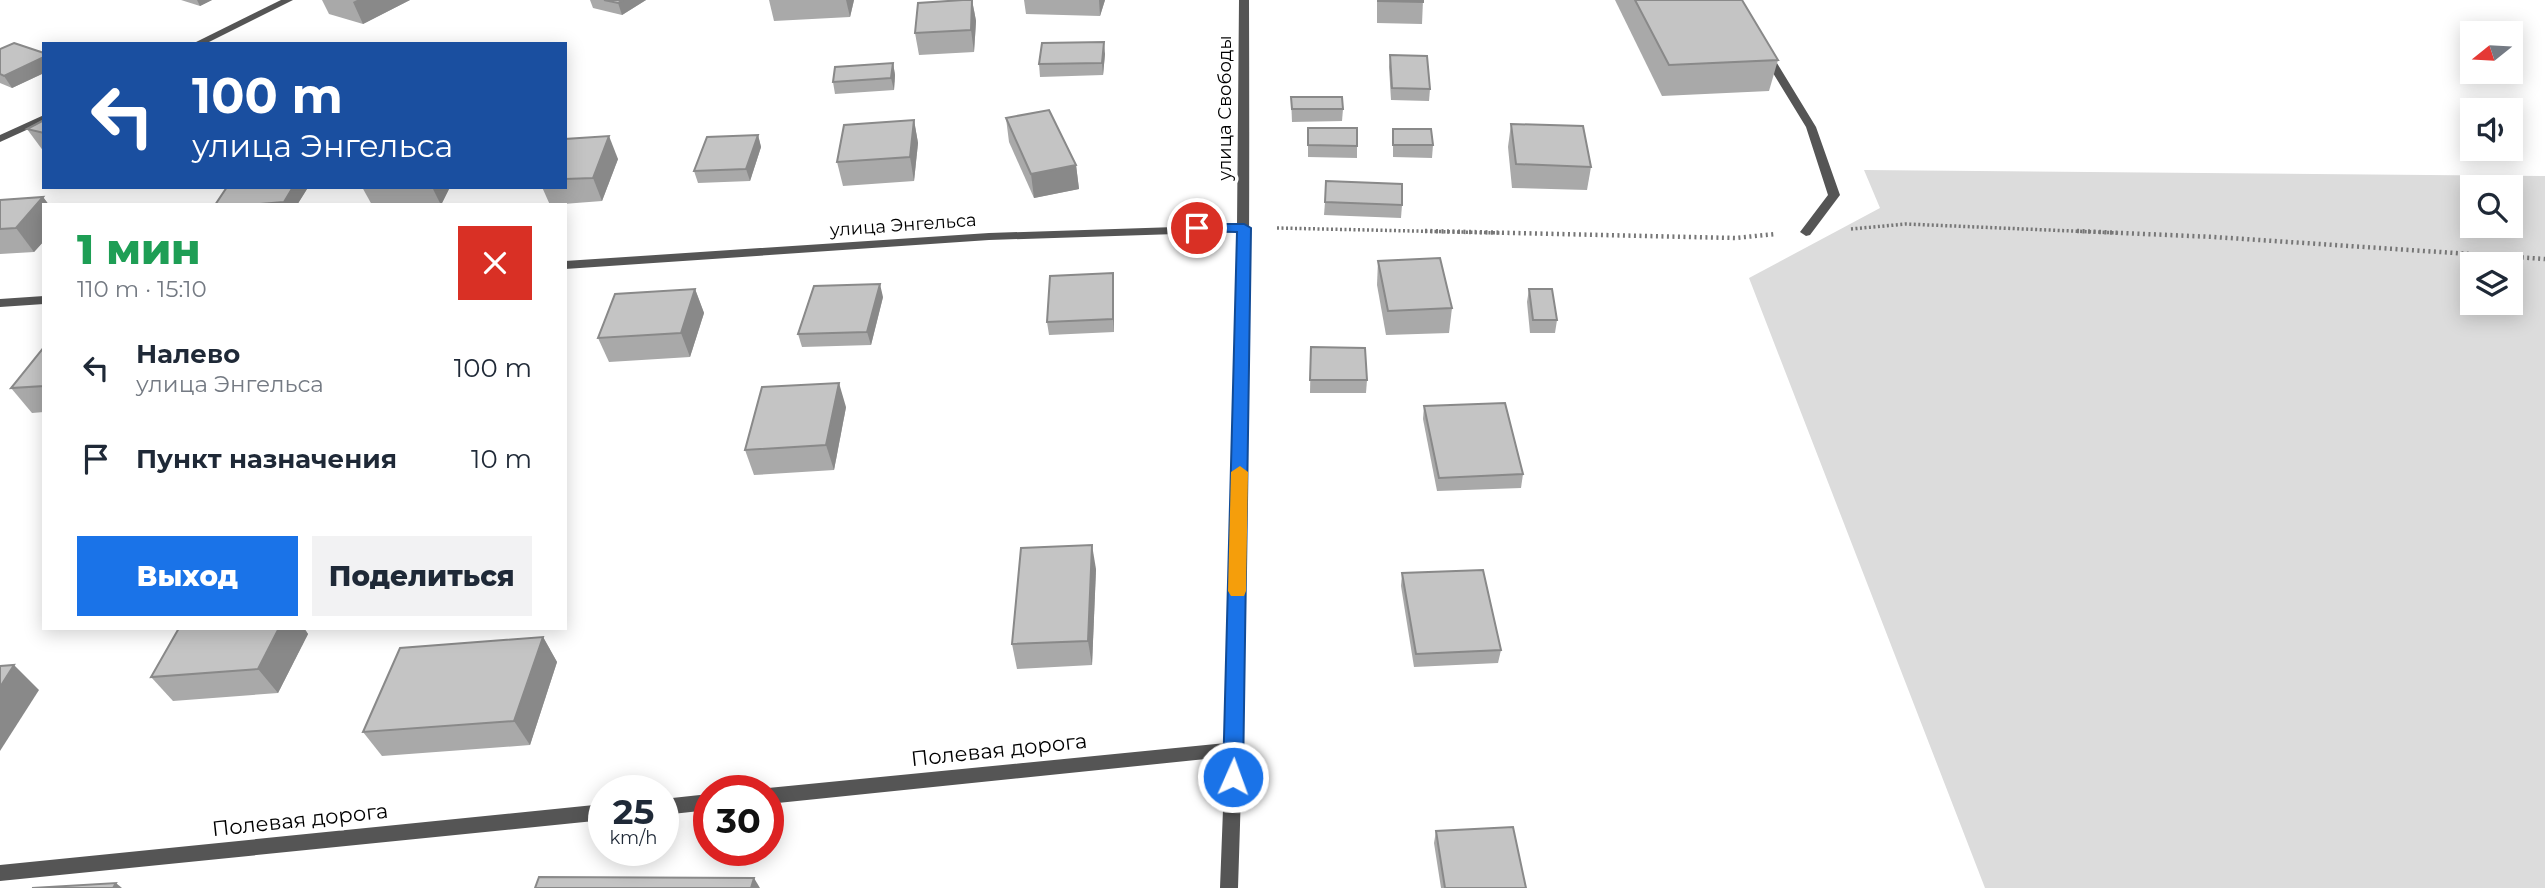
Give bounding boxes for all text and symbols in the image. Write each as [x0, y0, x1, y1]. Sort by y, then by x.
north arrow [2460, 21, 2524, 84]
map controls [2460, 21, 2523, 315]
street label: улица Свободы [1214, 35, 1236, 182]
text: 100 m [192, 66, 343, 125]
icon: left [77, 70, 168, 161]
button: sound [2460, 98, 2523, 161]
text: улица Энгельса [192, 126, 453, 165]
button: search [2460, 175, 2523, 238]
pin [1167, 198, 1227, 258]
street label: улица Энгельса [828, 209, 977, 241]
icon: arrive [1178, 209, 1216, 247]
text: 1 мин [77, 223, 201, 275]
button: close [458, 226, 532, 300]
button: layers [2460, 252, 2523, 315]
text: 110 m · 15:10 [77, 275, 207, 303]
text: Налево [136, 338, 240, 370]
icon: left [77, 349, 115, 387]
text: 100 m [454, 352, 532, 384]
text: улица Энгельса [136, 370, 324, 398]
icon: arrive [77, 440, 115, 478]
text: Пункт назначения [136, 443, 397, 475]
text: 10 m [471, 443, 532, 475]
button: Выход [77, 536, 298, 616]
button: Поделиться [312, 536, 532, 616]
street label: Полевая дорога [910, 728, 1088, 771]
position arrow [1196, 740, 1270, 814]
speed limit sign: 30 [693, 775, 784, 866]
text: 25 [613, 790, 654, 833]
street label: Полевая дорога [211, 798, 389, 841]
text: km/h [609, 827, 658, 849]

